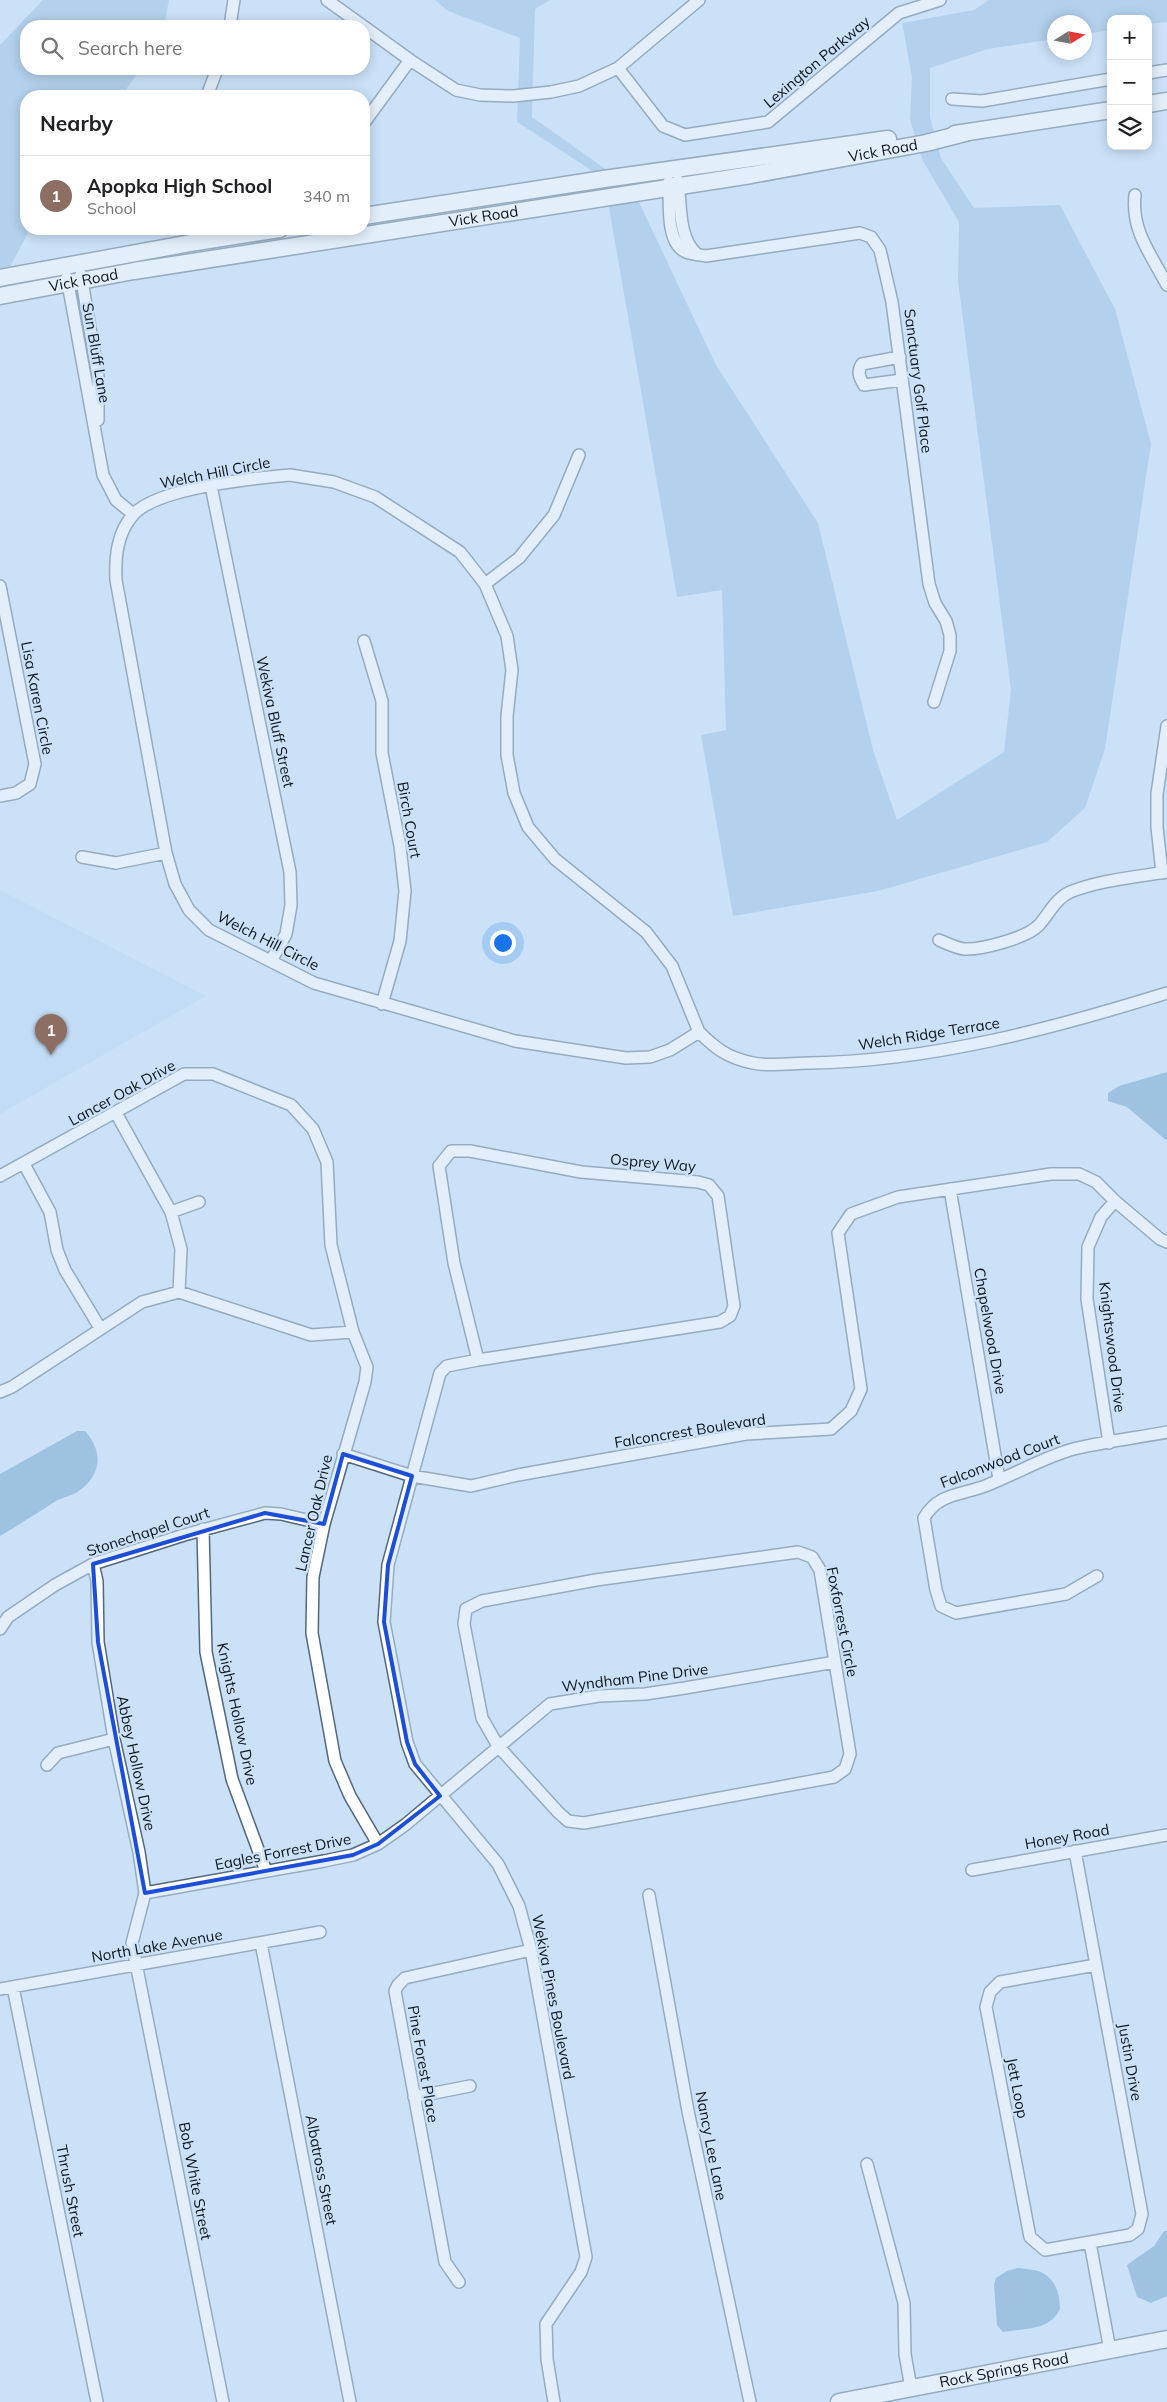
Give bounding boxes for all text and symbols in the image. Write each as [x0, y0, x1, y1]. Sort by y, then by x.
street label: Lexington Parkway [760, 12, 874, 112]
north arrow [1047, 15, 1092, 60]
map controls [1107, 15, 1152, 150]
button: + [1107, 15, 1152, 60]
search box [20, 20, 370, 75]
icon: search [38, 34, 66, 62]
text: Search here [78, 36, 182, 60]
button: − [1107, 60, 1152, 105]
button: layers [1107, 105, 1152, 150]
text: Nearby [40, 110, 113, 136]
street label: Vick Road [847, 135, 919, 166]
text: Apopka High School [87, 174, 272, 198]
text: 1 [51, 186, 61, 206]
text: 340 m [303, 186, 350, 206]
text: School [87, 198, 136, 218]
street label: Vick Road [447, 201, 519, 231]
street label: Vick Road [47, 264, 120, 296]
street label: Sun Bluff Lane [78, 301, 115, 404]
street label: Sanctuary Golf Place [900, 308, 937, 454]
street label: Welch Hill Circle [158, 452, 272, 493]
street label: Lisa Karen Circle [17, 640, 58, 756]
street label: Wekiva Bluff Street [252, 655, 299, 789]
street label: Birch Court [393, 780, 426, 860]
street label: Welch Hill Circle [214, 907, 322, 974]
your location [490, 930, 516, 956]
street label: Welch Ridge Terrace [857, 1013, 1001, 1054]
pin: 1 [35, 1014, 67, 1055]
street label: Lancer Oak Drive [65, 1055, 178, 1130]
street label: Osprey Way [609, 1149, 697, 1176]
street label: Chapelwood Drive [970, 1266, 1011, 1396]
street label: Knightswood Drive [1095, 1281, 1130, 1413]
street label: Falconcrest Boulevard [613, 1409, 767, 1452]
street label: Falconwood Court [937, 1429, 1062, 1492]
street label: Lancer Oak Drive [291, 1453, 336, 1573]
street label: Stonechapel Court [84, 1503, 212, 1560]
street label: Foxforrest Circle [822, 1565, 862, 1679]
street label: Knights Hollow Drive [213, 1641, 262, 1787]
street label: Wyndham Pine Drive [561, 1659, 709, 1696]
street label: Abbey Hollow Drive [113, 1694, 160, 1832]
street label: Honey Road [1023, 1820, 1111, 1853]
street label: Eagles Forrest Drive [213, 1829, 353, 1874]
street label: Wekiva Pines Boulevard [528, 1913, 579, 2081]
street label: North Lake Avenue [90, 1925, 224, 1966]
street label: Pine Forest Place [404, 2004, 443, 2124]
street label: Justin Drive [1114, 2022, 1147, 2102]
street label: Jett Loop [1002, 2056, 1033, 2120]
street label: Nancy Lee Lane [692, 2090, 731, 2202]
street label: Albatross Street [301, 2113, 342, 2227]
street label: Bob White Street [175, 2120, 216, 2241]
street label: Thrush Street [52, 2143, 89, 2239]
street label: Rock Springs Road [938, 2348, 1070, 2392]

